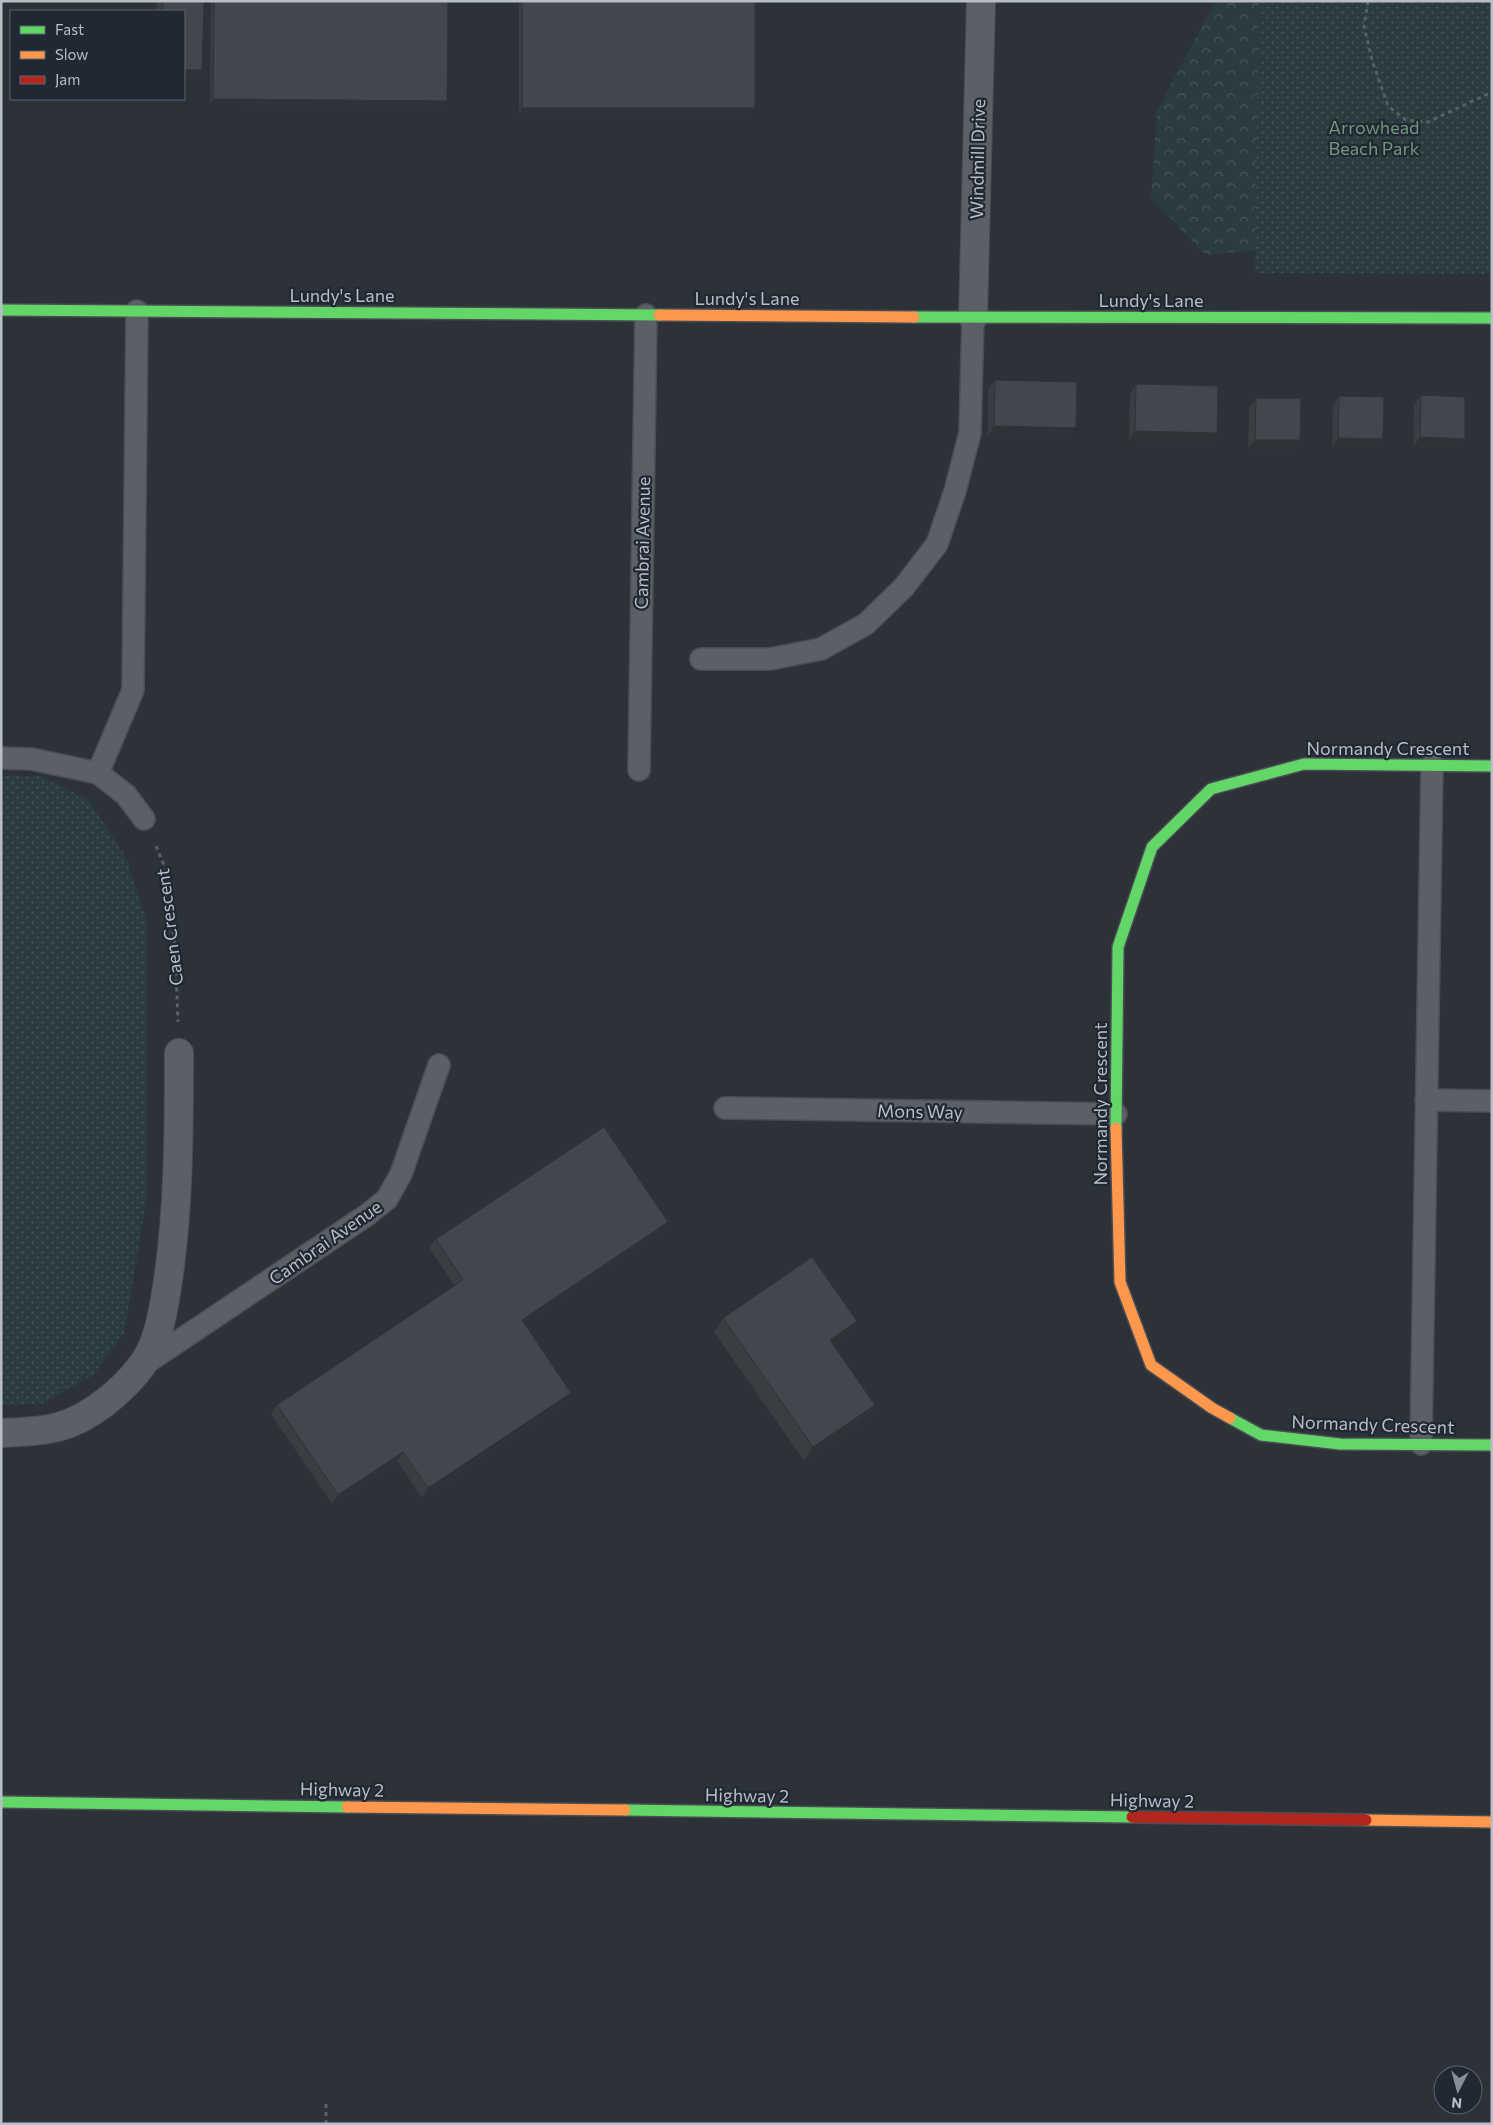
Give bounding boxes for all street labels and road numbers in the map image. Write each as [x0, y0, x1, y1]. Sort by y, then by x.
street label: Windmill Drive [965, 99, 989, 219]
street label: Lundy's Lane [289, 284, 395, 306]
street label: Lundy's Lane [694, 287, 800, 309]
street label: Lundy's Lane [1098, 289, 1204, 311]
street label: Cambrai Avenue [630, 477, 654, 609]
street label: Normandy Crescent [1306, 737, 1470, 759]
street label: Caen Crescent [151, 867, 187, 987]
street label: Normandy Crescent [1089, 1022, 1111, 1186]
street label: Mons Way [877, 1099, 963, 1123]
street label: Cambrai Avenue [264, 1195, 386, 1289]
street label: Normandy Crescent [1291, 1410, 1455, 1438]
street label: Highway 2 [300, 1777, 384, 1801]
street label: Highway 2 [705, 1783, 789, 1807]
street label: Highway 2 [1110, 1788, 1194, 1812]

